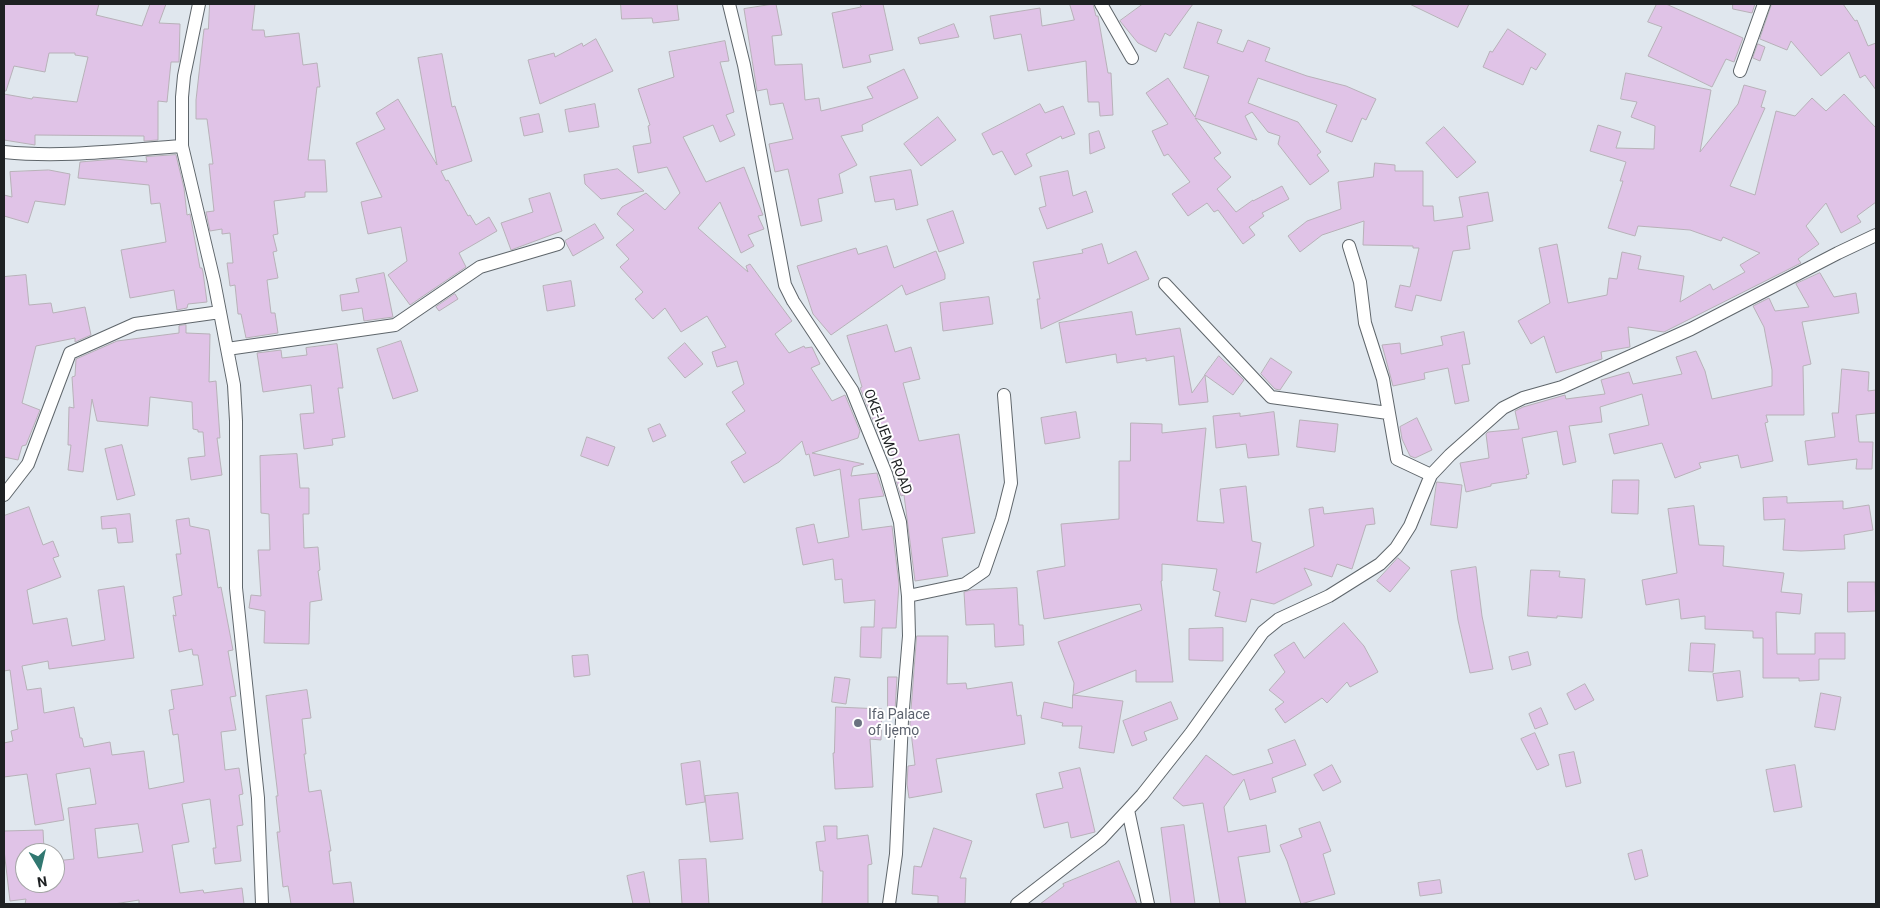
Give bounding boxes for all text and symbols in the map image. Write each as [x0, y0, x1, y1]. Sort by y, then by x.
street label: OKE-IJEMO ROAD [859, 387, 915, 497]
place label: Ifa Palace of Ijẹmọ [868, 707, 930, 740]
marker: Ifa Palace of Ijẹmọ [852, 717, 864, 729]
north arrow [15, 843, 65, 893]
text: N [36, 873, 48, 891]

